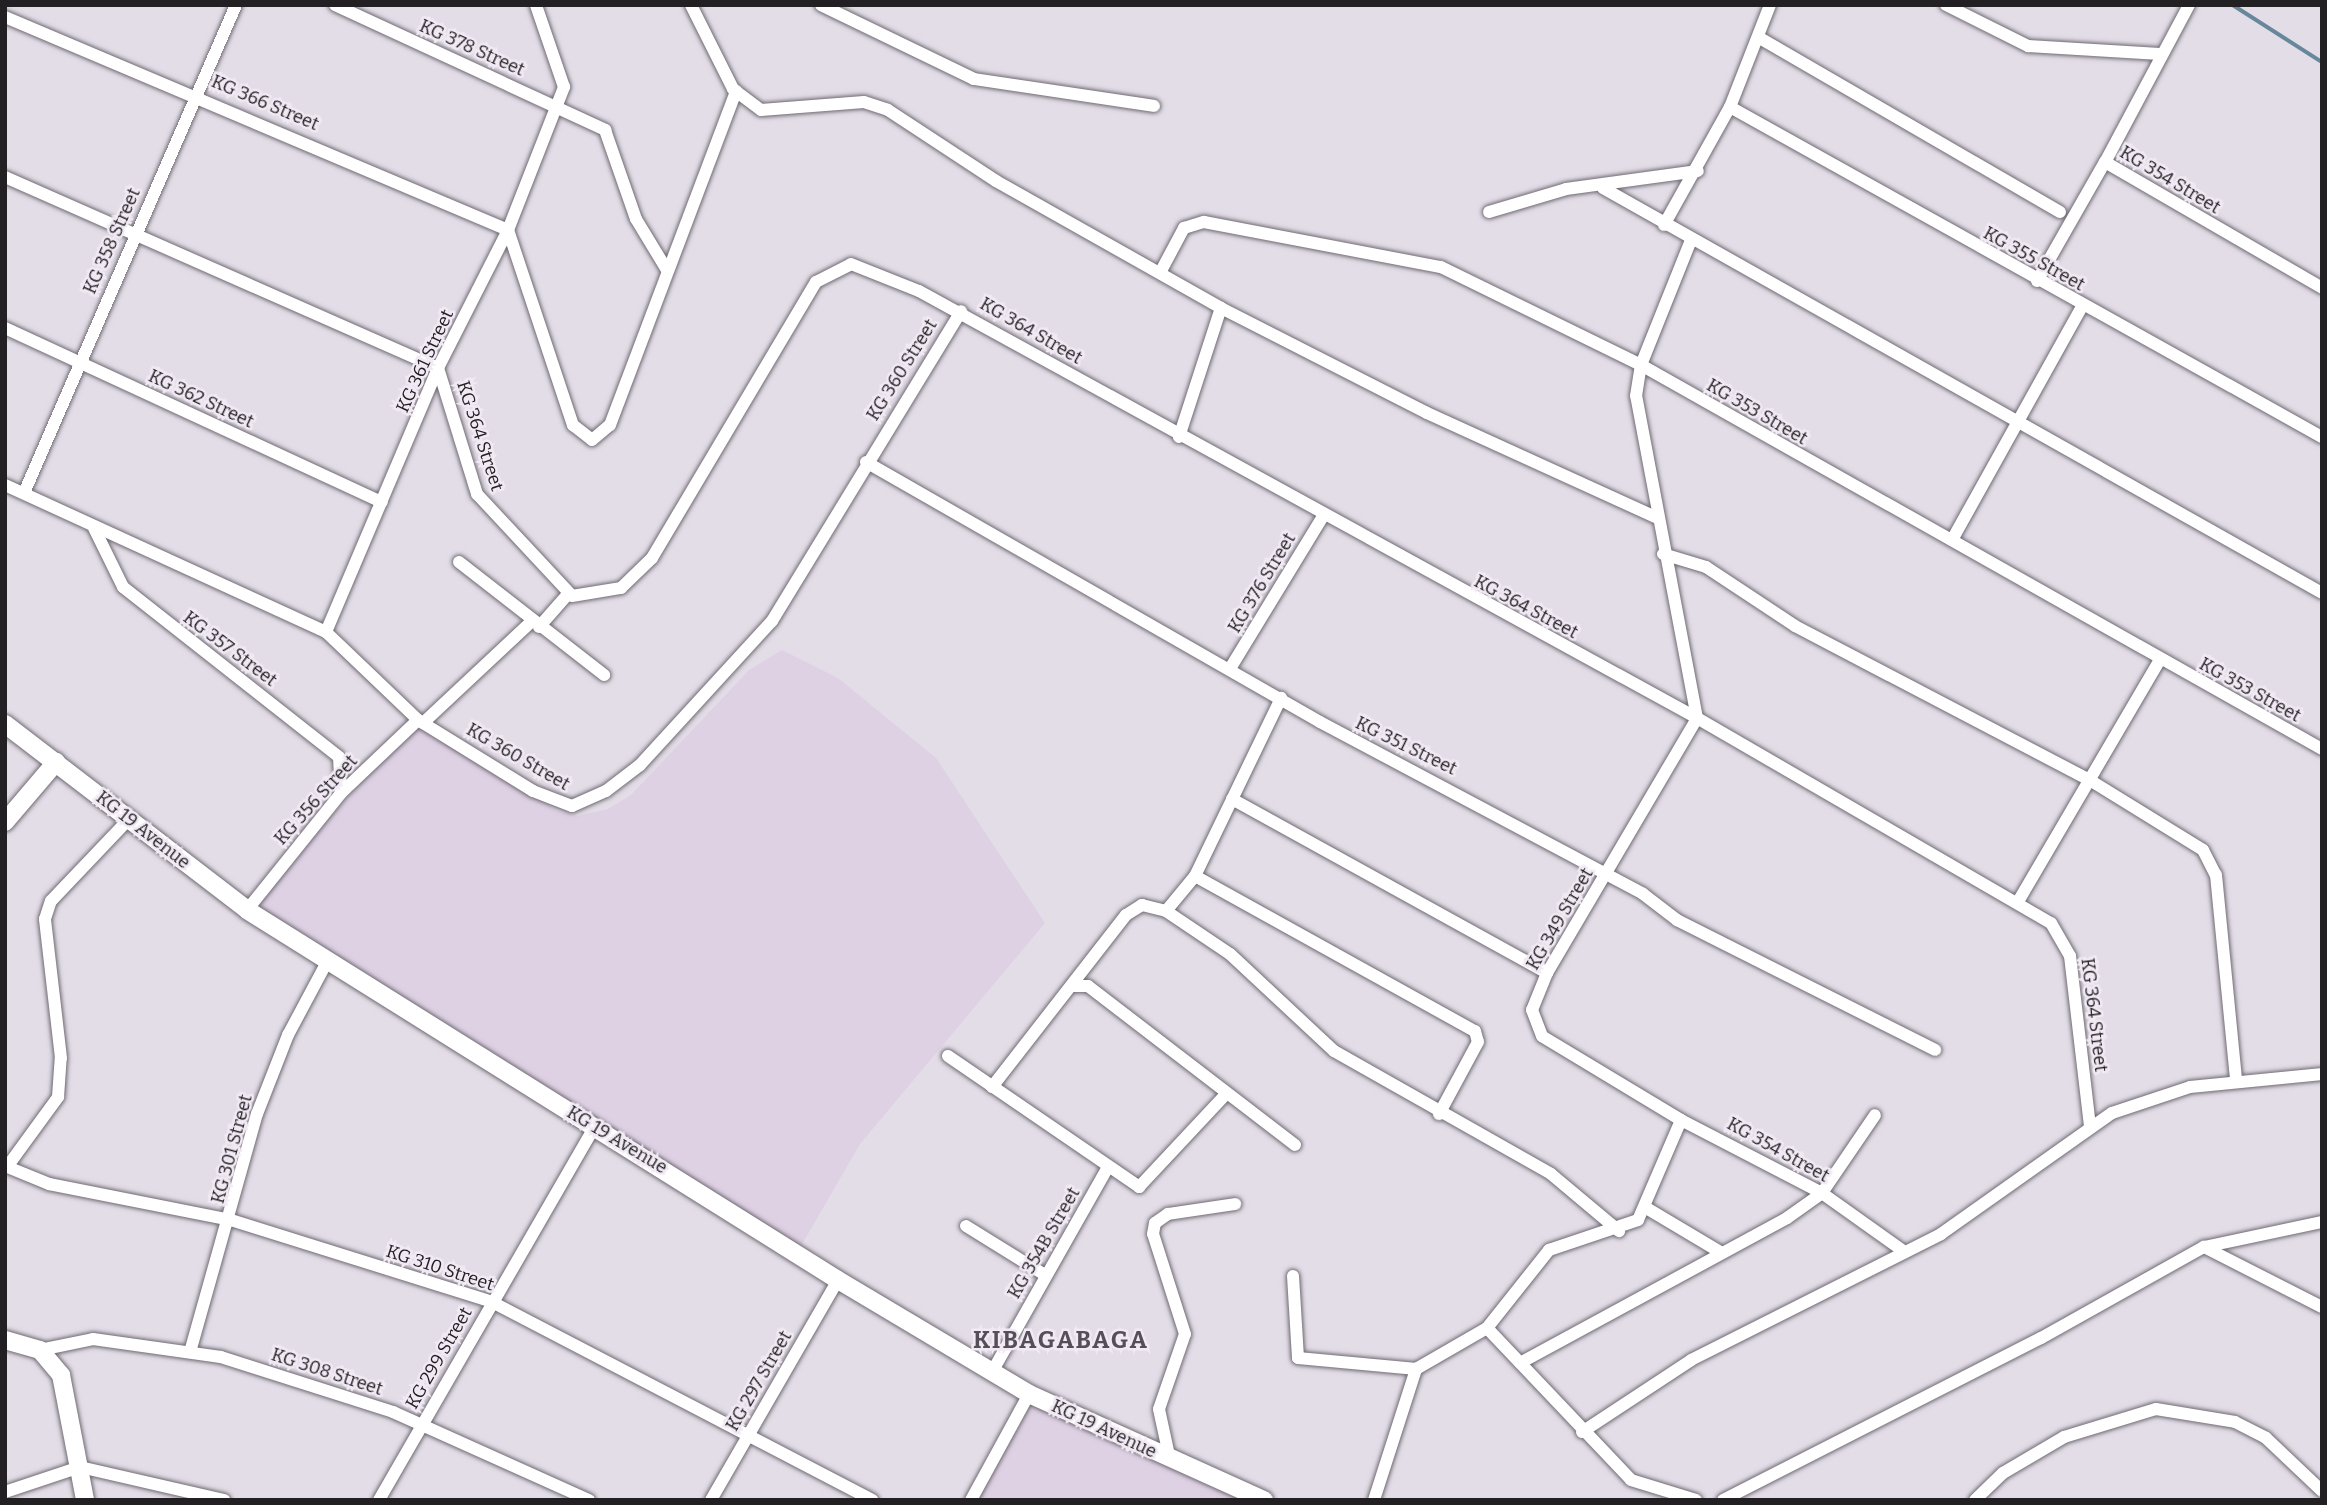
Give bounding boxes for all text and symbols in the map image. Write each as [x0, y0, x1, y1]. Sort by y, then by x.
street label: KG 378 Street [416, 15, 528, 81]
street label: KG 366 Street [208, 71, 322, 135]
street label: KG 354 Street [2116, 142, 2224, 218]
street label: KG 358 Street [79, 185, 145, 297]
street label: KG 355 Street [1980, 222, 2088, 296]
street label: KG 364 Street [976, 293, 1086, 369]
street label: KG 361 Street [392, 306, 458, 416]
street label: KG 360 Street [862, 315, 942, 425]
street label: KG 362 Street [145, 365, 257, 433]
street label: KG 353 Street [1703, 374, 1811, 450]
street label: KG 364 Street [452, 378, 508, 494]
street label: KG 376 Street [1224, 529, 1300, 637]
street label: KG 364 Street [1470, 571, 1582, 643]
street label: KG 357 Street [179, 607, 281, 691]
street label: KG 353 Street [2195, 653, 2305, 727]
street label: KG 351 Street [1352, 712, 1460, 780]
street label: KG 360 Street [463, 719, 573, 795]
street label: KG 356 Street [270, 751, 362, 849]
street label: KG 19 Avenue [92, 787, 194, 873]
street label: KG 349 Street [1522, 864, 1598, 974]
street label: KG 364 Street [2076, 957, 2112, 1073]
street label: KG 301 Street [207, 1092, 257, 1206]
street label: KG 19 Avenue [563, 1102, 671, 1178]
street label: KG 354 Street [1723, 1113, 1833, 1187]
street label: KG 354B Street [1003, 1183, 1085, 1303]
street label: KG 310 Street [383, 1240, 497, 1296]
street label: KG 299 Street [401, 1303, 477, 1413]
street label: KG 297 Street [722, 1327, 796, 1435]
district label: KIBAGABAGA [974, 1327, 1148, 1355]
street label: KG 308 Street [269, 1344, 385, 1400]
street label: KG 19 Avenue [1048, 1395, 1160, 1463]

